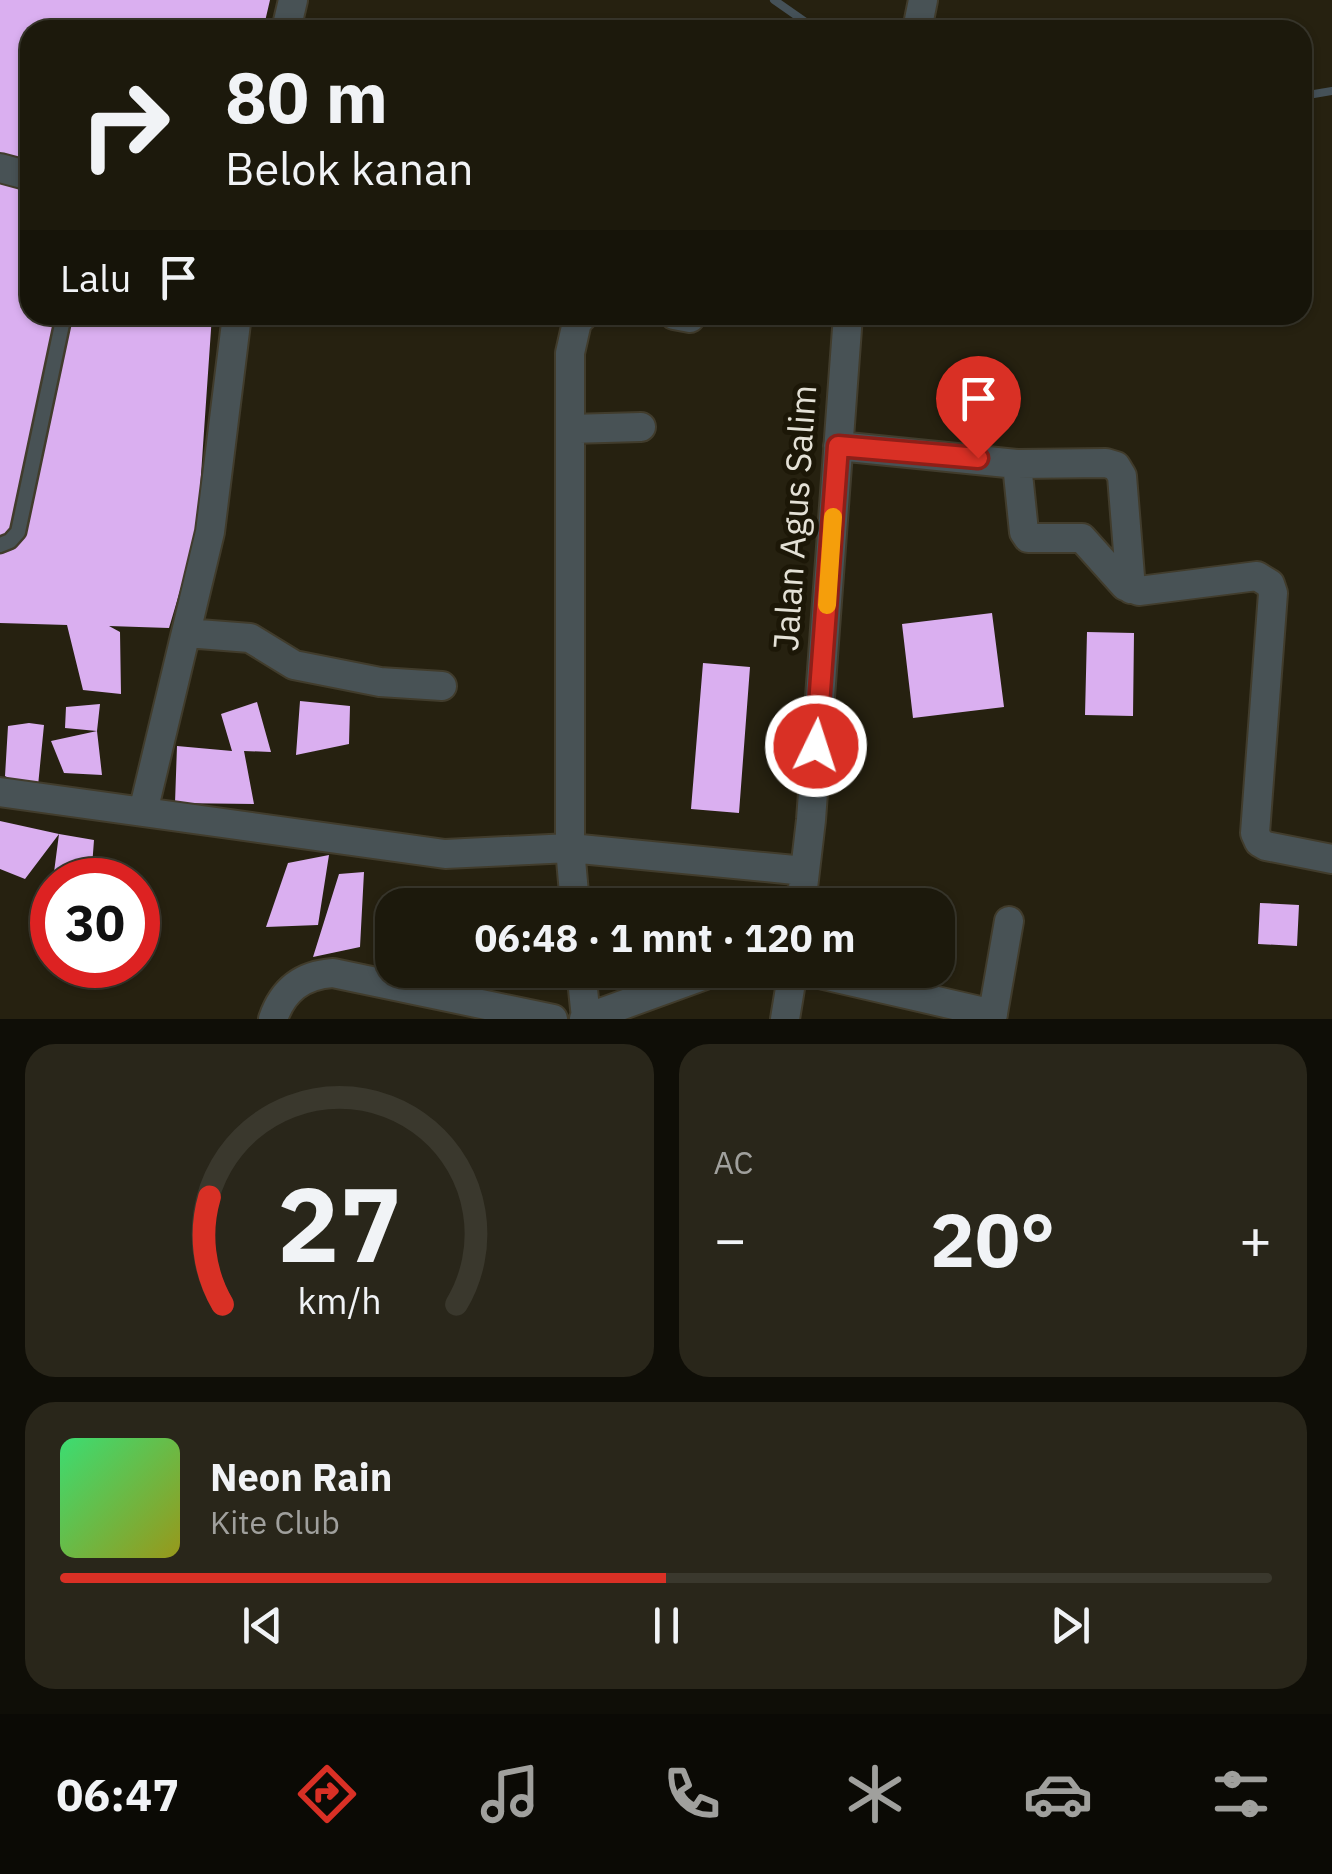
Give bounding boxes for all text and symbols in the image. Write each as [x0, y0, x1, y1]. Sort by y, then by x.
text: 80 m [225, 51, 388, 142]
icon: right [60, 60, 190, 190]
text: Belok kanan [225, 139, 474, 197]
icon: arrive [151, 250, 206, 305]
text: Lalu [60, 253, 131, 302]
pin [936, 356, 1021, 459]
icon: arrive [951, 371, 1006, 426]
street label: Jalan Agus Salim [762, 383, 826, 653]
position arrow [764, 694, 868, 798]
speed limit sign: 30 [30, 858, 160, 988]
text: 06:48 · 1 mnt · 120 m [474, 913, 856, 962]
text: AC [714, 1141, 753, 1183]
text: 27 [277, 1155, 402, 1291]
text: 20° [930, 1190, 1055, 1288]
text: − [714, 1203, 747, 1274]
text: + [1239, 1203, 1272, 1274]
text: km/h [297, 1277, 381, 1324]
text: Neon Rain [210, 1452, 392, 1501]
text: Kite Club [210, 1501, 340, 1543]
icon: previous [235, 1598, 290, 1653]
icon: pause [639, 1598, 694, 1653]
icon: next [1043, 1598, 1098, 1653]
icon: directions [292, 1759, 362, 1829]
icon: music [475, 1759, 545, 1829]
icon: phone [657, 1759, 727, 1829]
icon: climate [840, 1759, 910, 1829]
icon: car [1023, 1759, 1093, 1829]
icon: filters [1206, 1759, 1276, 1829]
text: 06:47 [56, 1765, 179, 1823]

